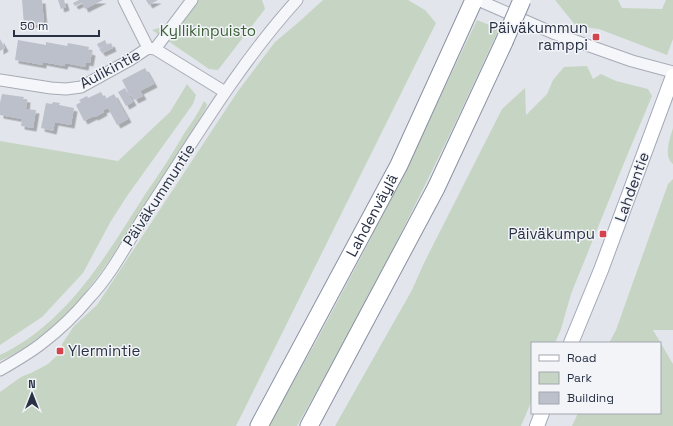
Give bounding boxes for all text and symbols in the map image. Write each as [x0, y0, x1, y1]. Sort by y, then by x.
scale bar [14, 12, 99, 38]
text: 50 m [20, 18, 48, 34]
place label: Päiväkummun ramppi [489, 18, 588, 54]
park label: Kyllikinpuisto [160, 21, 256, 40]
marker: Päiväkummun ramppi [591, 32, 601, 42]
street label: Aulikintie [76, 45, 144, 92]
street label: Päiväkummuntie [118, 140, 199, 249]
street label: Lahdentie [610, 149, 653, 224]
street label: Lahdenväylä [342, 170, 402, 260]
place label: Päiväkumpu [508, 224, 595, 243]
marker: Päiväkumpu [598, 229, 608, 239]
place label: Ylermintie [68, 341, 140, 360]
legend [531, 342, 661, 414]
marker: Ylermintie [55, 346, 65, 356]
text: Road [567, 350, 596, 366]
text: Park [567, 370, 592, 386]
north arrow [12, 374, 52, 414]
text: N [28, 377, 36, 391]
text: Building [567, 390, 614, 406]

